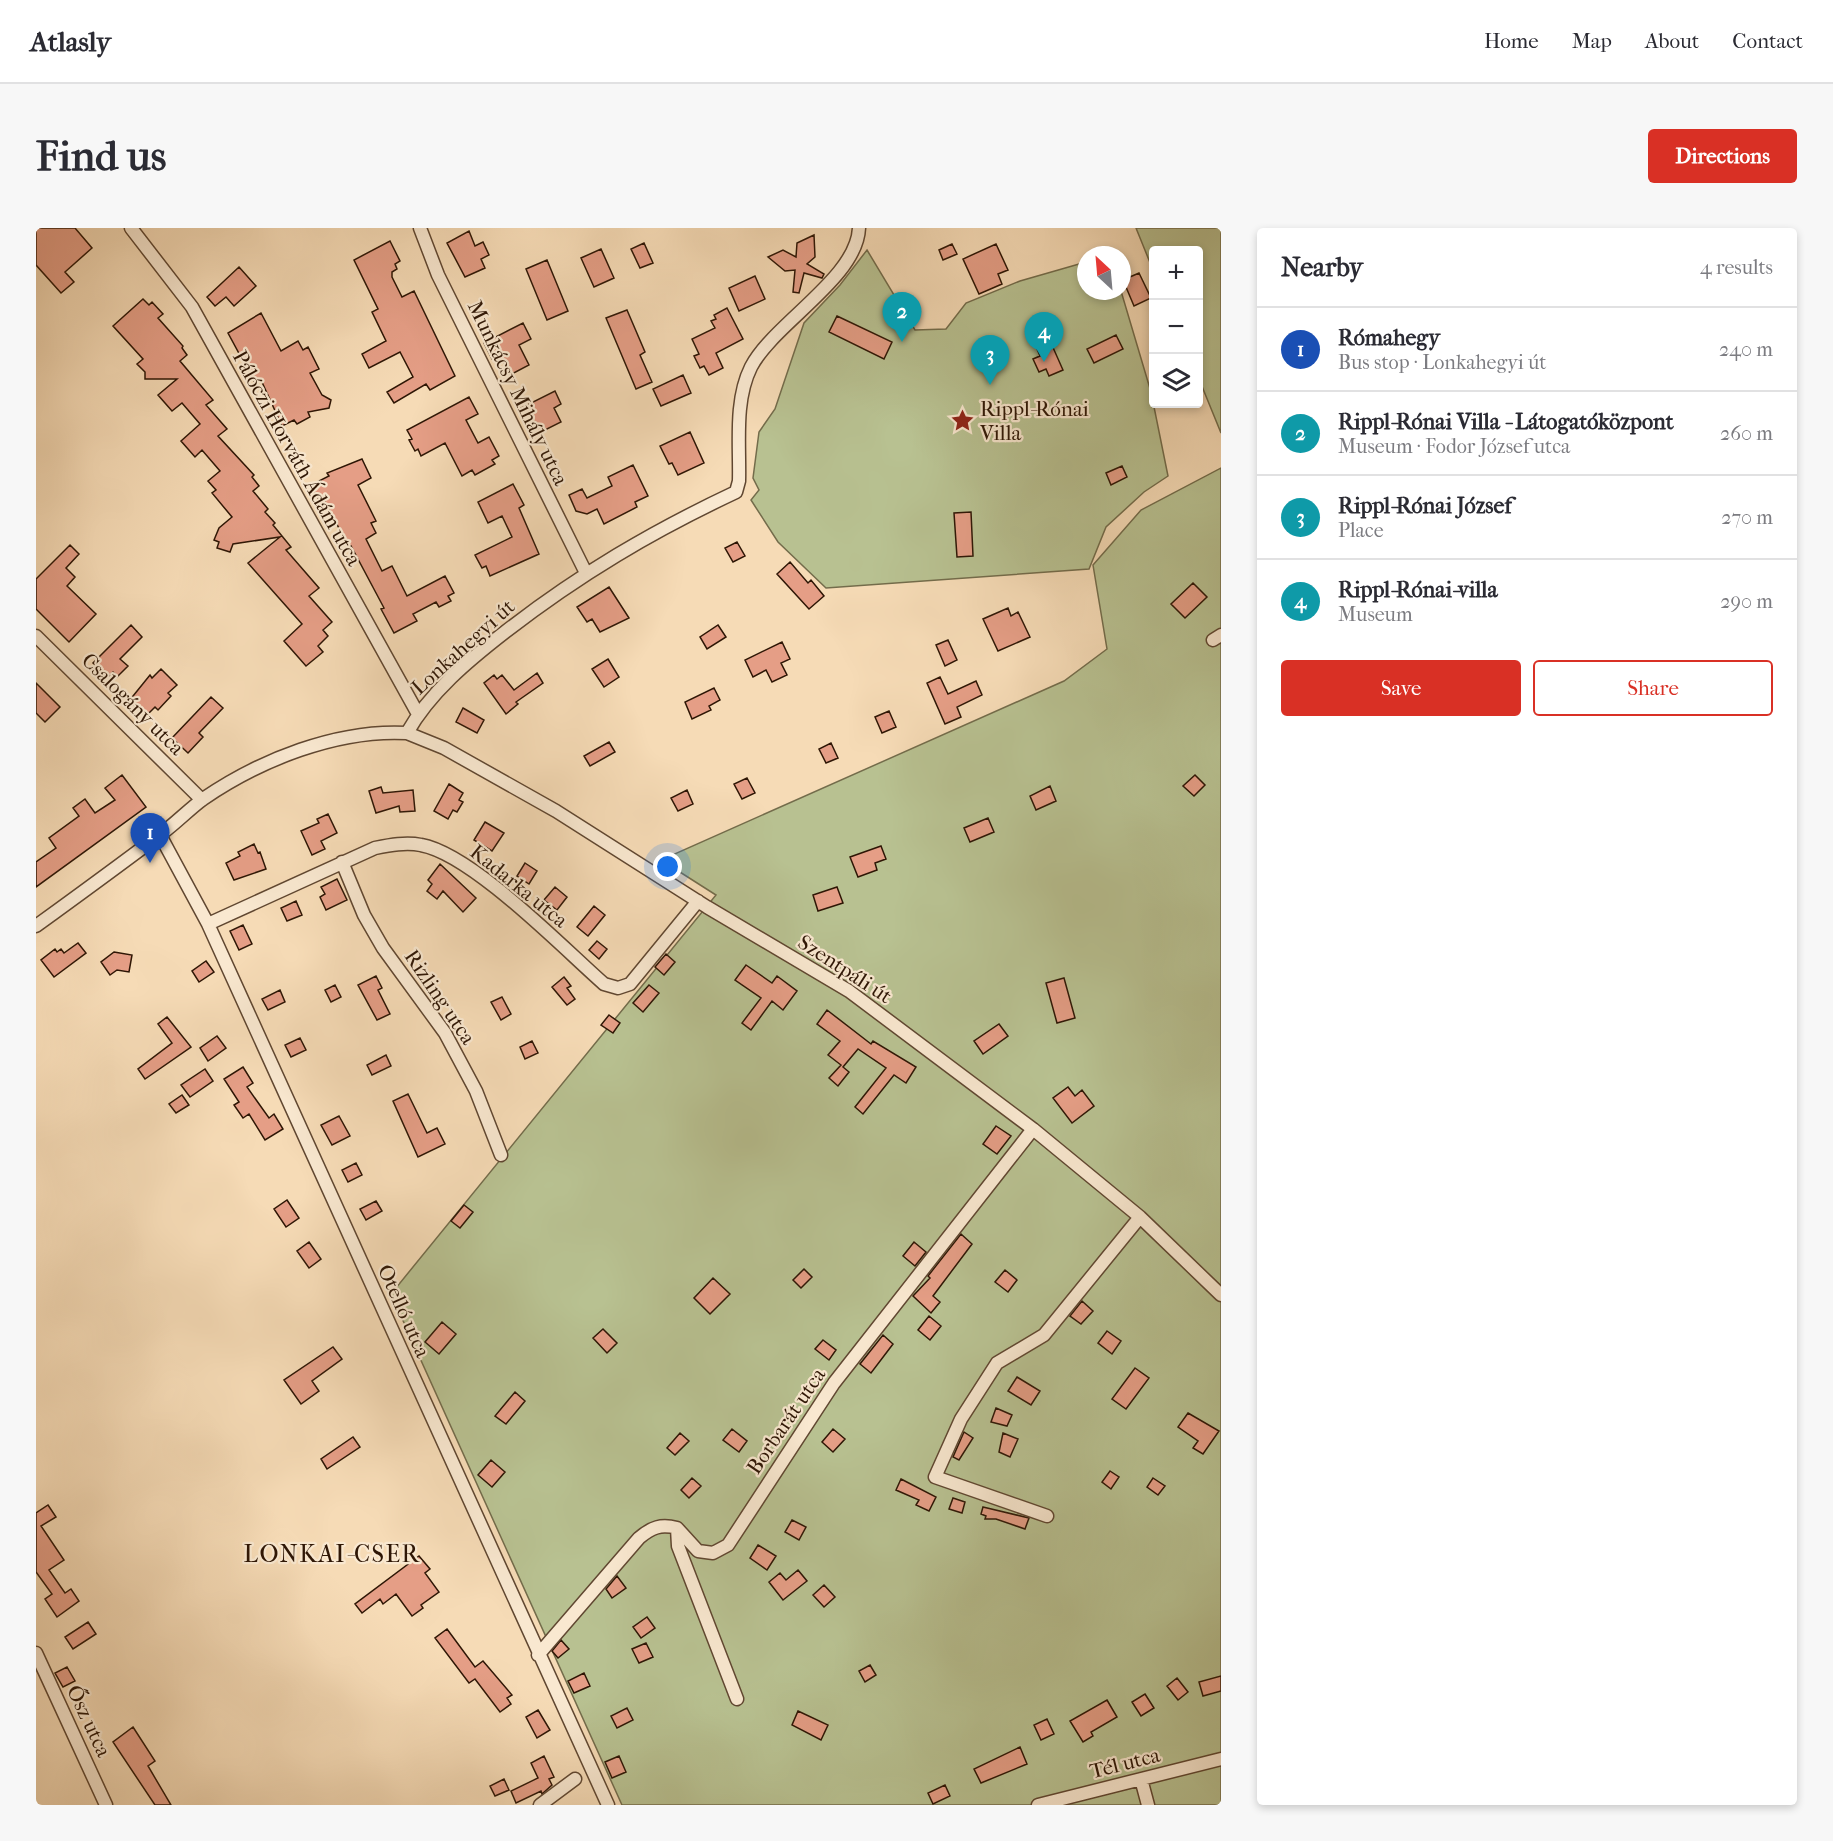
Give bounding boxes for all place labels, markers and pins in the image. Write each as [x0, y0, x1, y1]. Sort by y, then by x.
pin: 2 [882, 292, 922, 342]
pin: 4 [1024, 312, 1064, 362]
pin: 3 [970, 336, 1010, 385]
place label: Rippl-Rónai Villa [979, 397, 1089, 445]
place icon: Rippl-Rónai Villa [949, 408, 975, 434]
pin: 1 [130, 814, 170, 863]

